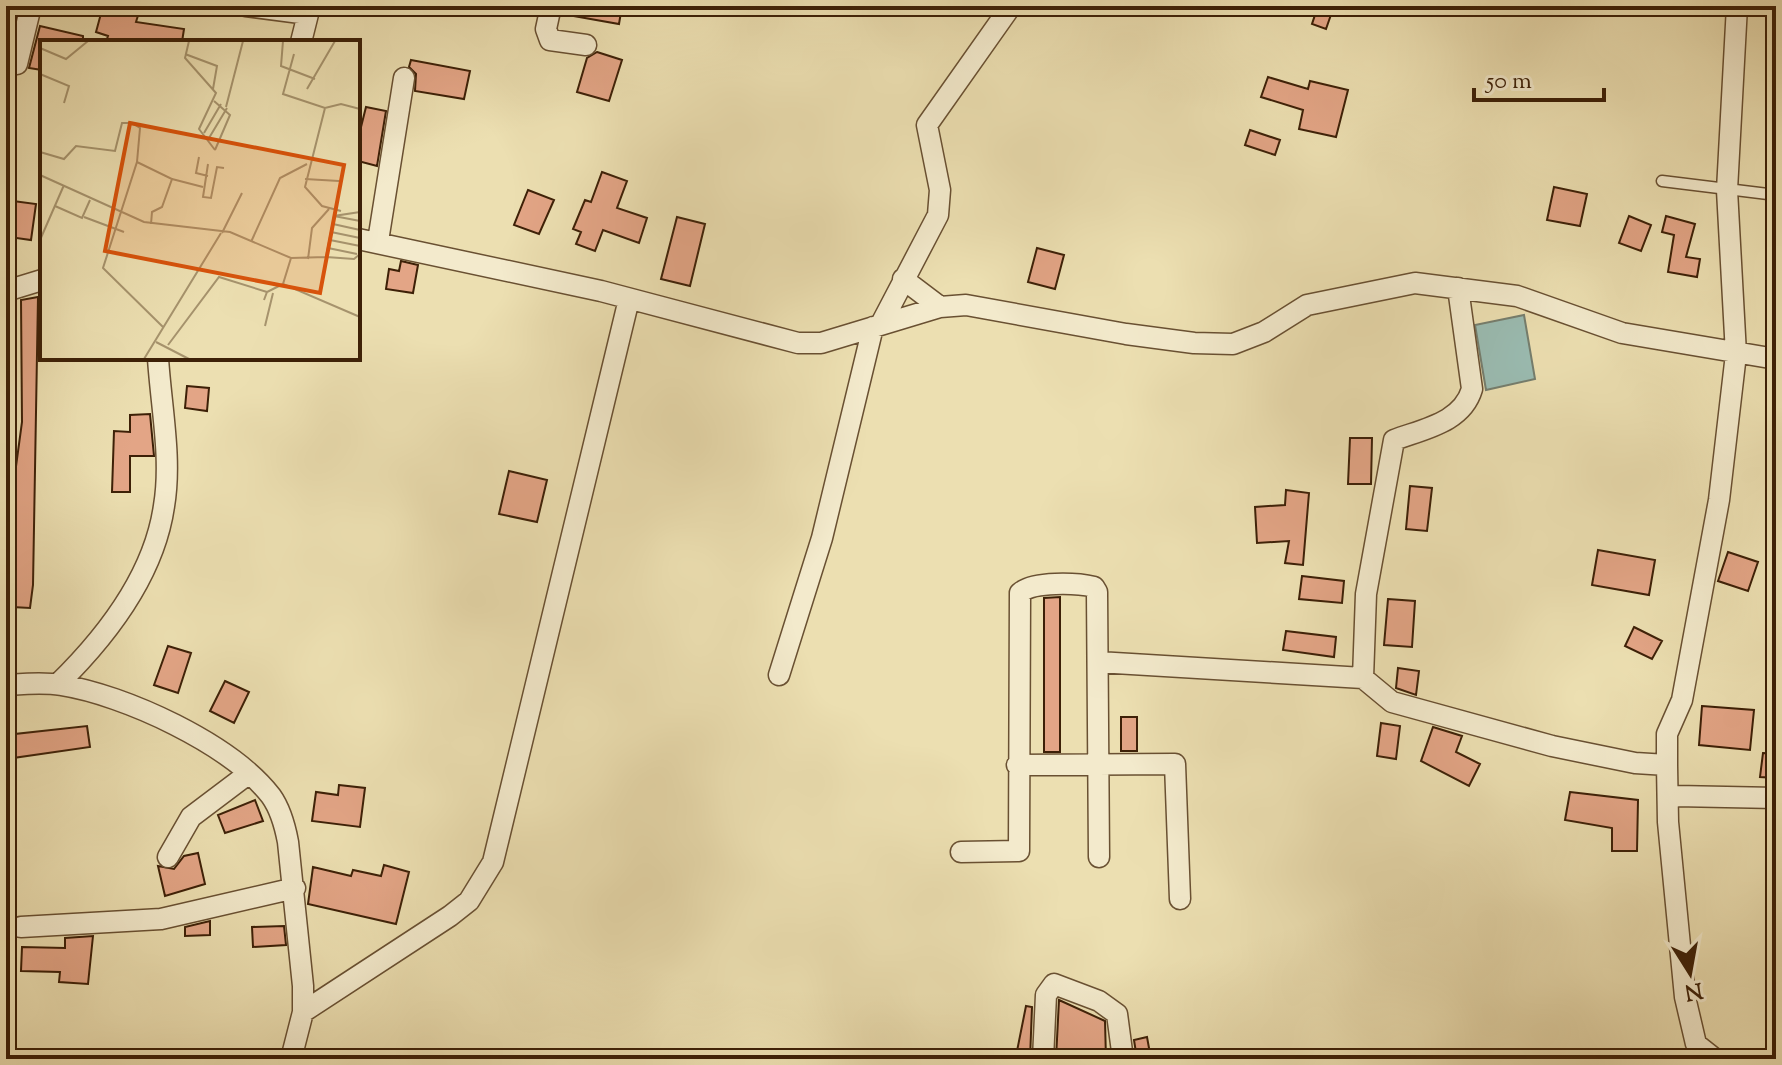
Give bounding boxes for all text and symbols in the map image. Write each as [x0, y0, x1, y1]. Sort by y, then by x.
inset map [40, 40, 360, 360]
scale bar [1474, 52, 1604, 102]
text: 50 m [1484, 65, 1532, 99]
north arrow [1650, 933, 1730, 1013]
text: N [1681, 972, 1705, 1007]

